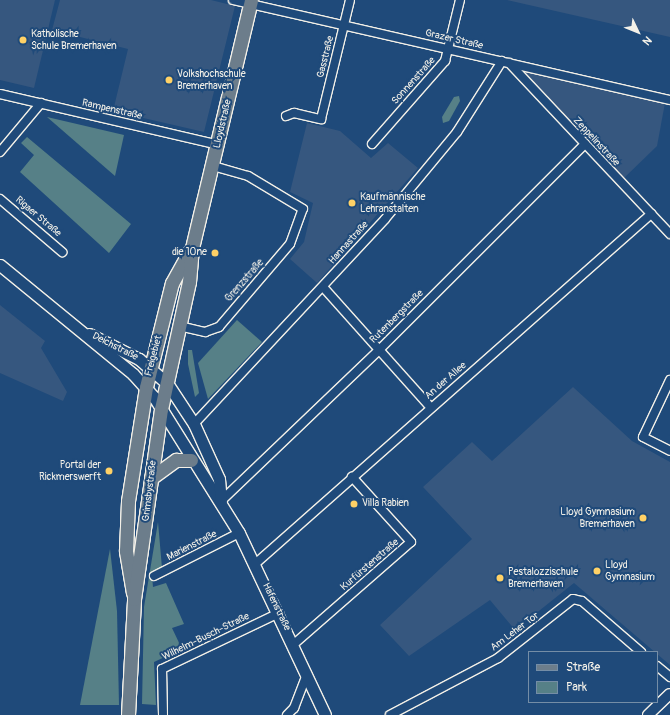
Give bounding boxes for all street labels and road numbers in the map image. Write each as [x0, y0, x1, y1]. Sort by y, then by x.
street label: Grazer Straße [424, 27, 484, 53]
street label: Gasstraße [315, 35, 337, 79]
street label: Sonnenstraße [390, 55, 438, 107]
street label: Rampenstraße [81, 97, 143, 123]
street label: Lloydstraße [212, 98, 234, 150]
street label: Zeppelinstraße [570, 115, 622, 169]
street label: Rigaer Straße [13, 194, 63, 240]
street label: Hannastraße [327, 219, 371, 267]
street label: Grenzstraße [223, 257, 267, 305]
street label: Rutenbergstraße [368, 288, 426, 346]
street label: Deichstraße [90, 330, 140, 364]
street label: Freigebiet [143, 334, 165, 378]
street label: An der Allee [423, 360, 469, 402]
street label: Grimsbystraße [140, 460, 160, 522]
street label: Marienstraße [165, 528, 219, 564]
street label: Kurfürstenstraße [338, 536, 402, 594]
street label: Hafenstraße [259, 581, 293, 633]
street label: Am Leher Tor [489, 610, 541, 654]
street label: Wilhelm-Busch-Straße [160, 611, 252, 663]

